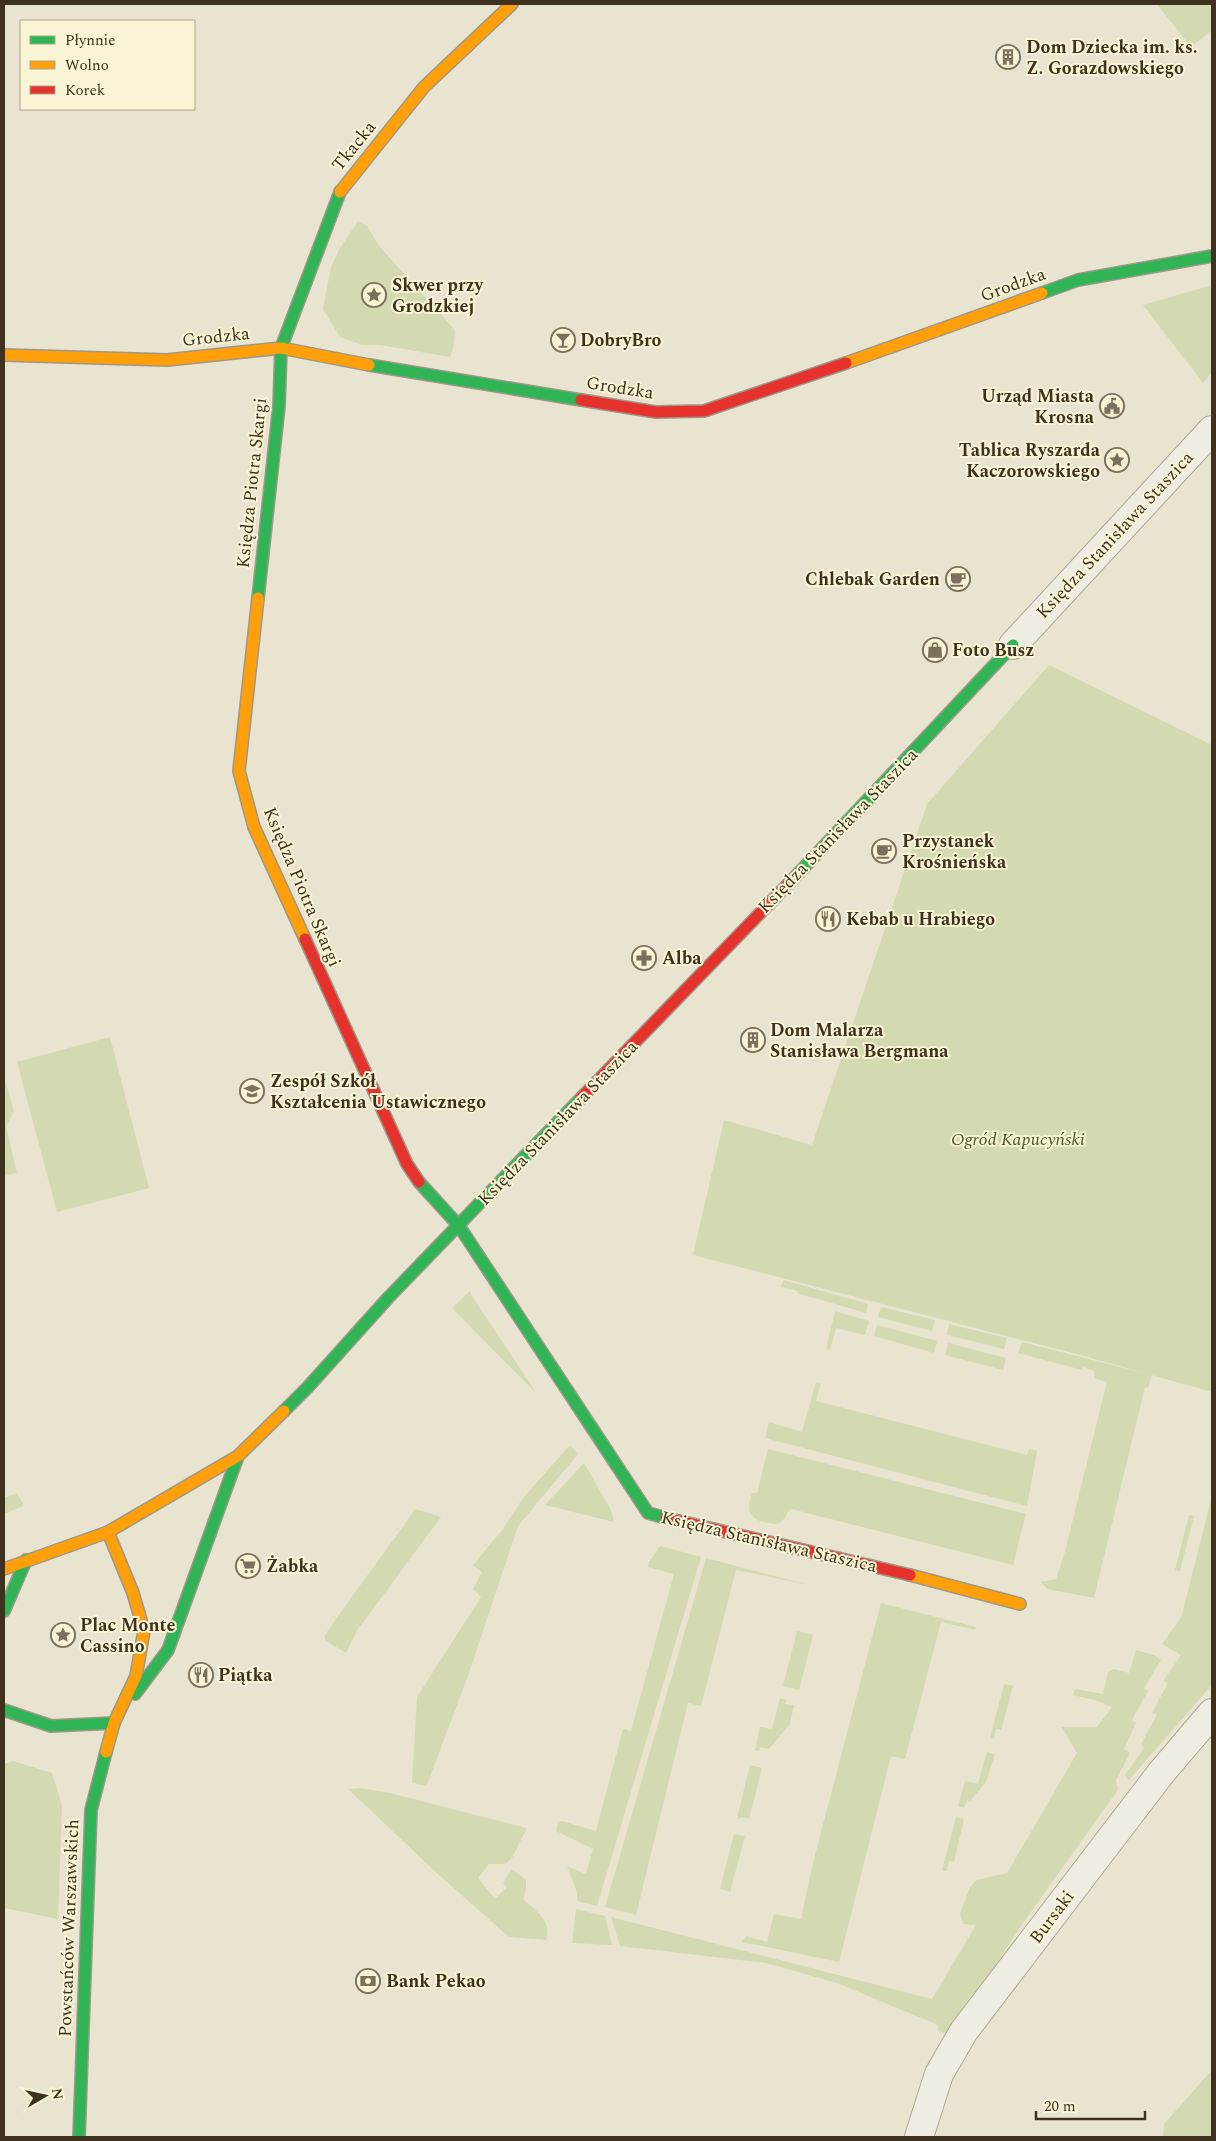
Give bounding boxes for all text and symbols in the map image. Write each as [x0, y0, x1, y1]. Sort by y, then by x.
legend [20, 20, 195, 110]
text: Płynnie [65, 29, 116, 52]
place label: Dom Dziecka im. ks. Z. Gorazdowskiego [1026, 34, 1198, 82]
building icon: Dom Dziecka im. ks. Z. Gorazdowskiego [995, 44, 1021, 70]
text: Wolno [65, 54, 109, 77]
text: Korek [65, 79, 105, 102]
street label: Tkacka [325, 115, 383, 177]
street label: Grodzka [976, 261, 1050, 309]
place label: Skwer przy Grodzkiej [392, 272, 485, 320]
place icon: Skwer przy Grodzkiej [361, 282, 387, 308]
street label: Grodzka [181, 320, 251, 354]
bar icon: DobryBro [550, 327, 576, 353]
place label: DobryBro [580, 327, 662, 354]
street label: Grodzka [584, 369, 656, 407]
place label: Urząd Miasta Krosna [981, 383, 1095, 431]
public building icon: Urząd Miasta Krosna [1099, 393, 1125, 419]
street label: Księdza Piotra Skargi [230, 396, 274, 570]
place label: Tablica Ryszarda Kaczorowskiego [959, 437, 1101, 485]
street label: Księdza Stanisława Staszica [1030, 445, 1200, 625]
place icon: Tablica Ryszarda Kaczorowskiego [1104, 447, 1130, 473]
place label: Chlebak Garden [805, 566, 940, 593]
cafe icon: Chlebak Garden [945, 566, 971, 592]
shop icon: Foto Busz [922, 637, 948, 663]
place label: Foto Busz [952, 637, 1034, 664]
street label: Księdza Stanisława Staszica [752, 742, 924, 920]
street label: Księdza Piotra Skargi [256, 803, 348, 971]
place label: Przystanek Krośnieńska [902, 828, 1007, 876]
cafe icon: Przystanek Krośnieńska [871, 838, 897, 864]
restaurant icon: Kebab u Hrabiego [815, 906, 841, 932]
place label: Kebab u Hrabiego [846, 906, 995, 933]
pharmacy icon: Alba [631, 945, 657, 971]
place label: Alba [662, 945, 702, 972]
place label: Dom Malarza Stanisława Bergmana [770, 1017, 949, 1065]
building icon: Dom Malarza Stanisława Bergmana [740, 1027, 766, 1053]
street label: Księdza Stanisława Staszica [472, 1034, 644, 1212]
place label: Zespół Szkół Kształcenia Ustawicznego [270, 1068, 486, 1116]
school or university icon: Zespół Szkół Kształcenia Ustawicznego [239, 1078, 265, 1104]
park label: Ogród Kapucyński [951, 1126, 1085, 1153]
street label: Księdza Stanisława Staszica [658, 1504, 880, 1580]
supermarket icon: Żabka [235, 1553, 261, 1579]
place label: Żabka [266, 1553, 319, 1580]
place label: Plac Monte Cassino [80, 1612, 175, 1660]
place icon: Plac Monte Cassino [50, 1622, 76, 1648]
restaurant icon: Piątka [188, 1662, 214, 1688]
place label: Piątka [218, 1662, 273, 1689]
street label: Powstańców Warszawskich [52, 1819, 86, 2037]
street label: Bursaki [1023, 1885, 1081, 1949]
bank icon: Bank Pekao [355, 1968, 381, 1994]
place label: Bank Pekao [386, 1968, 486, 1995]
north arrow [20, 2071, 70, 2121]
text: N [46, 2087, 69, 2101]
scale bar [1036, 2088, 1145, 2120]
text: 20 m [1044, 2095, 1076, 2118]

